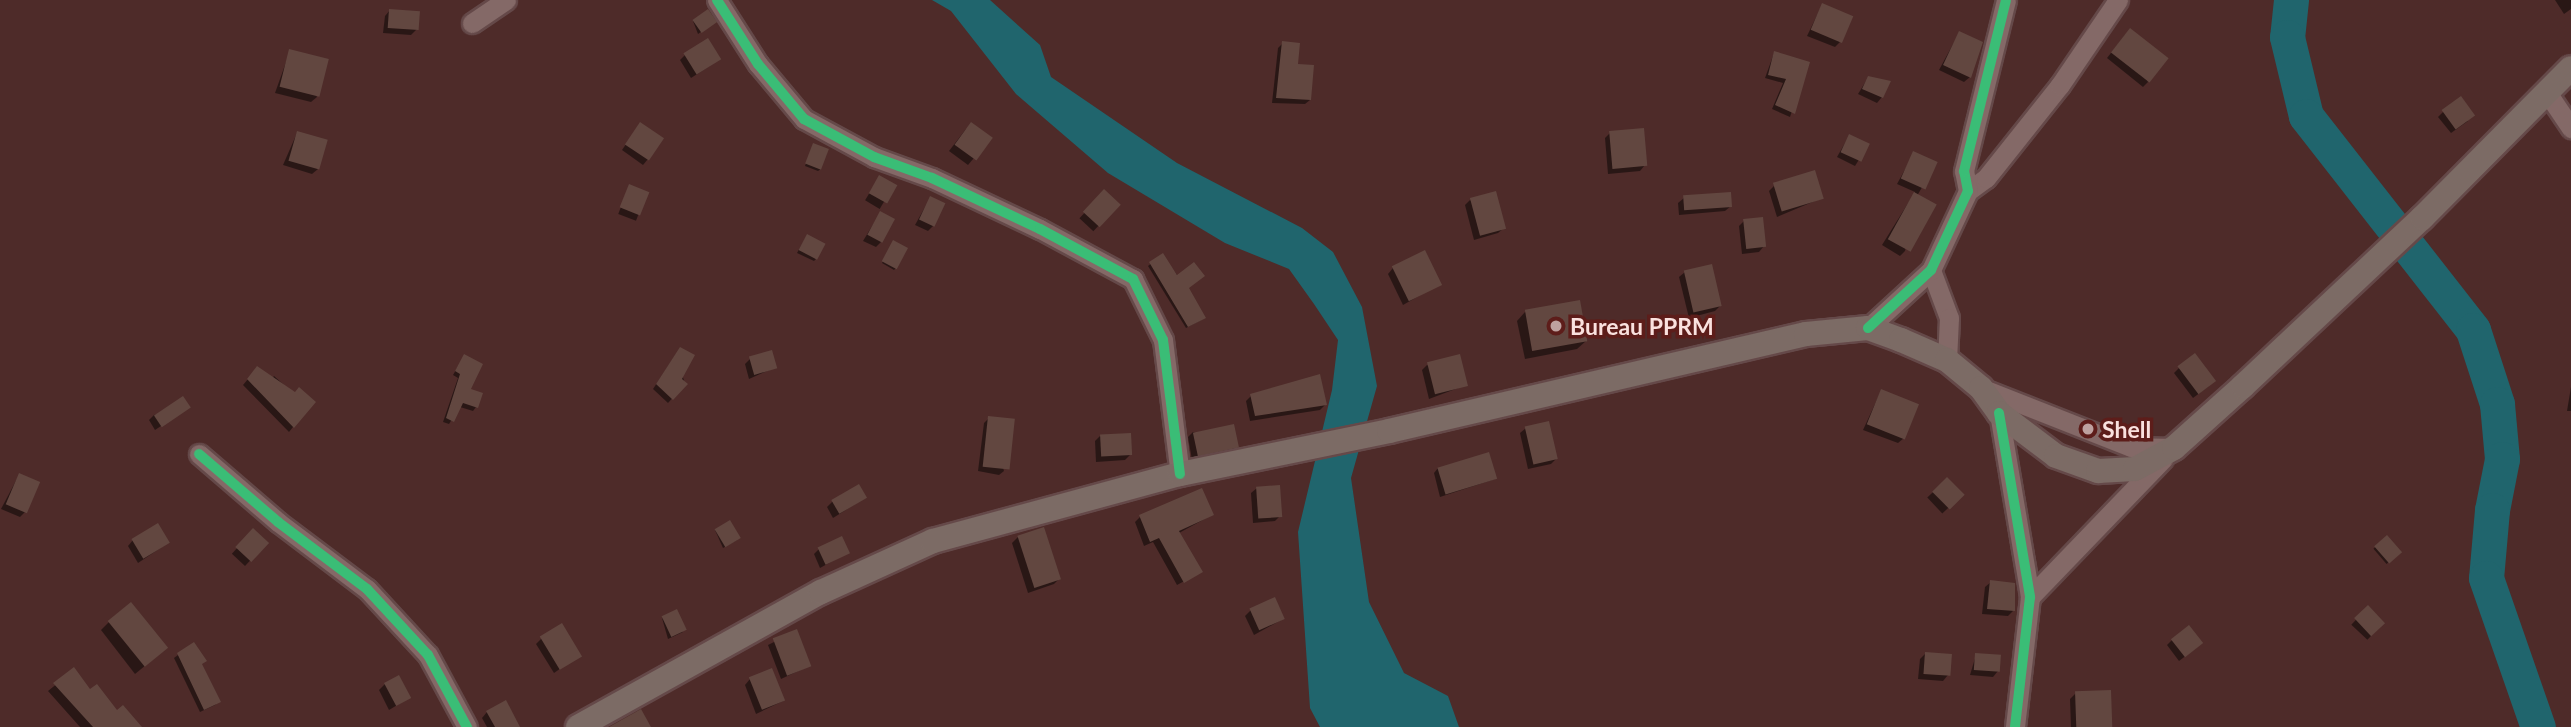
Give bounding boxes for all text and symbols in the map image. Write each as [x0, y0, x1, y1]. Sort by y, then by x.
place label: Bureau PPRM [1570, 312, 1714, 340]
marker: Bureau PPRM [1548, 318, 1564, 334]
place label: Shell [2102, 415, 2151, 443]
marker: Shell [2080, 421, 2096, 437]

